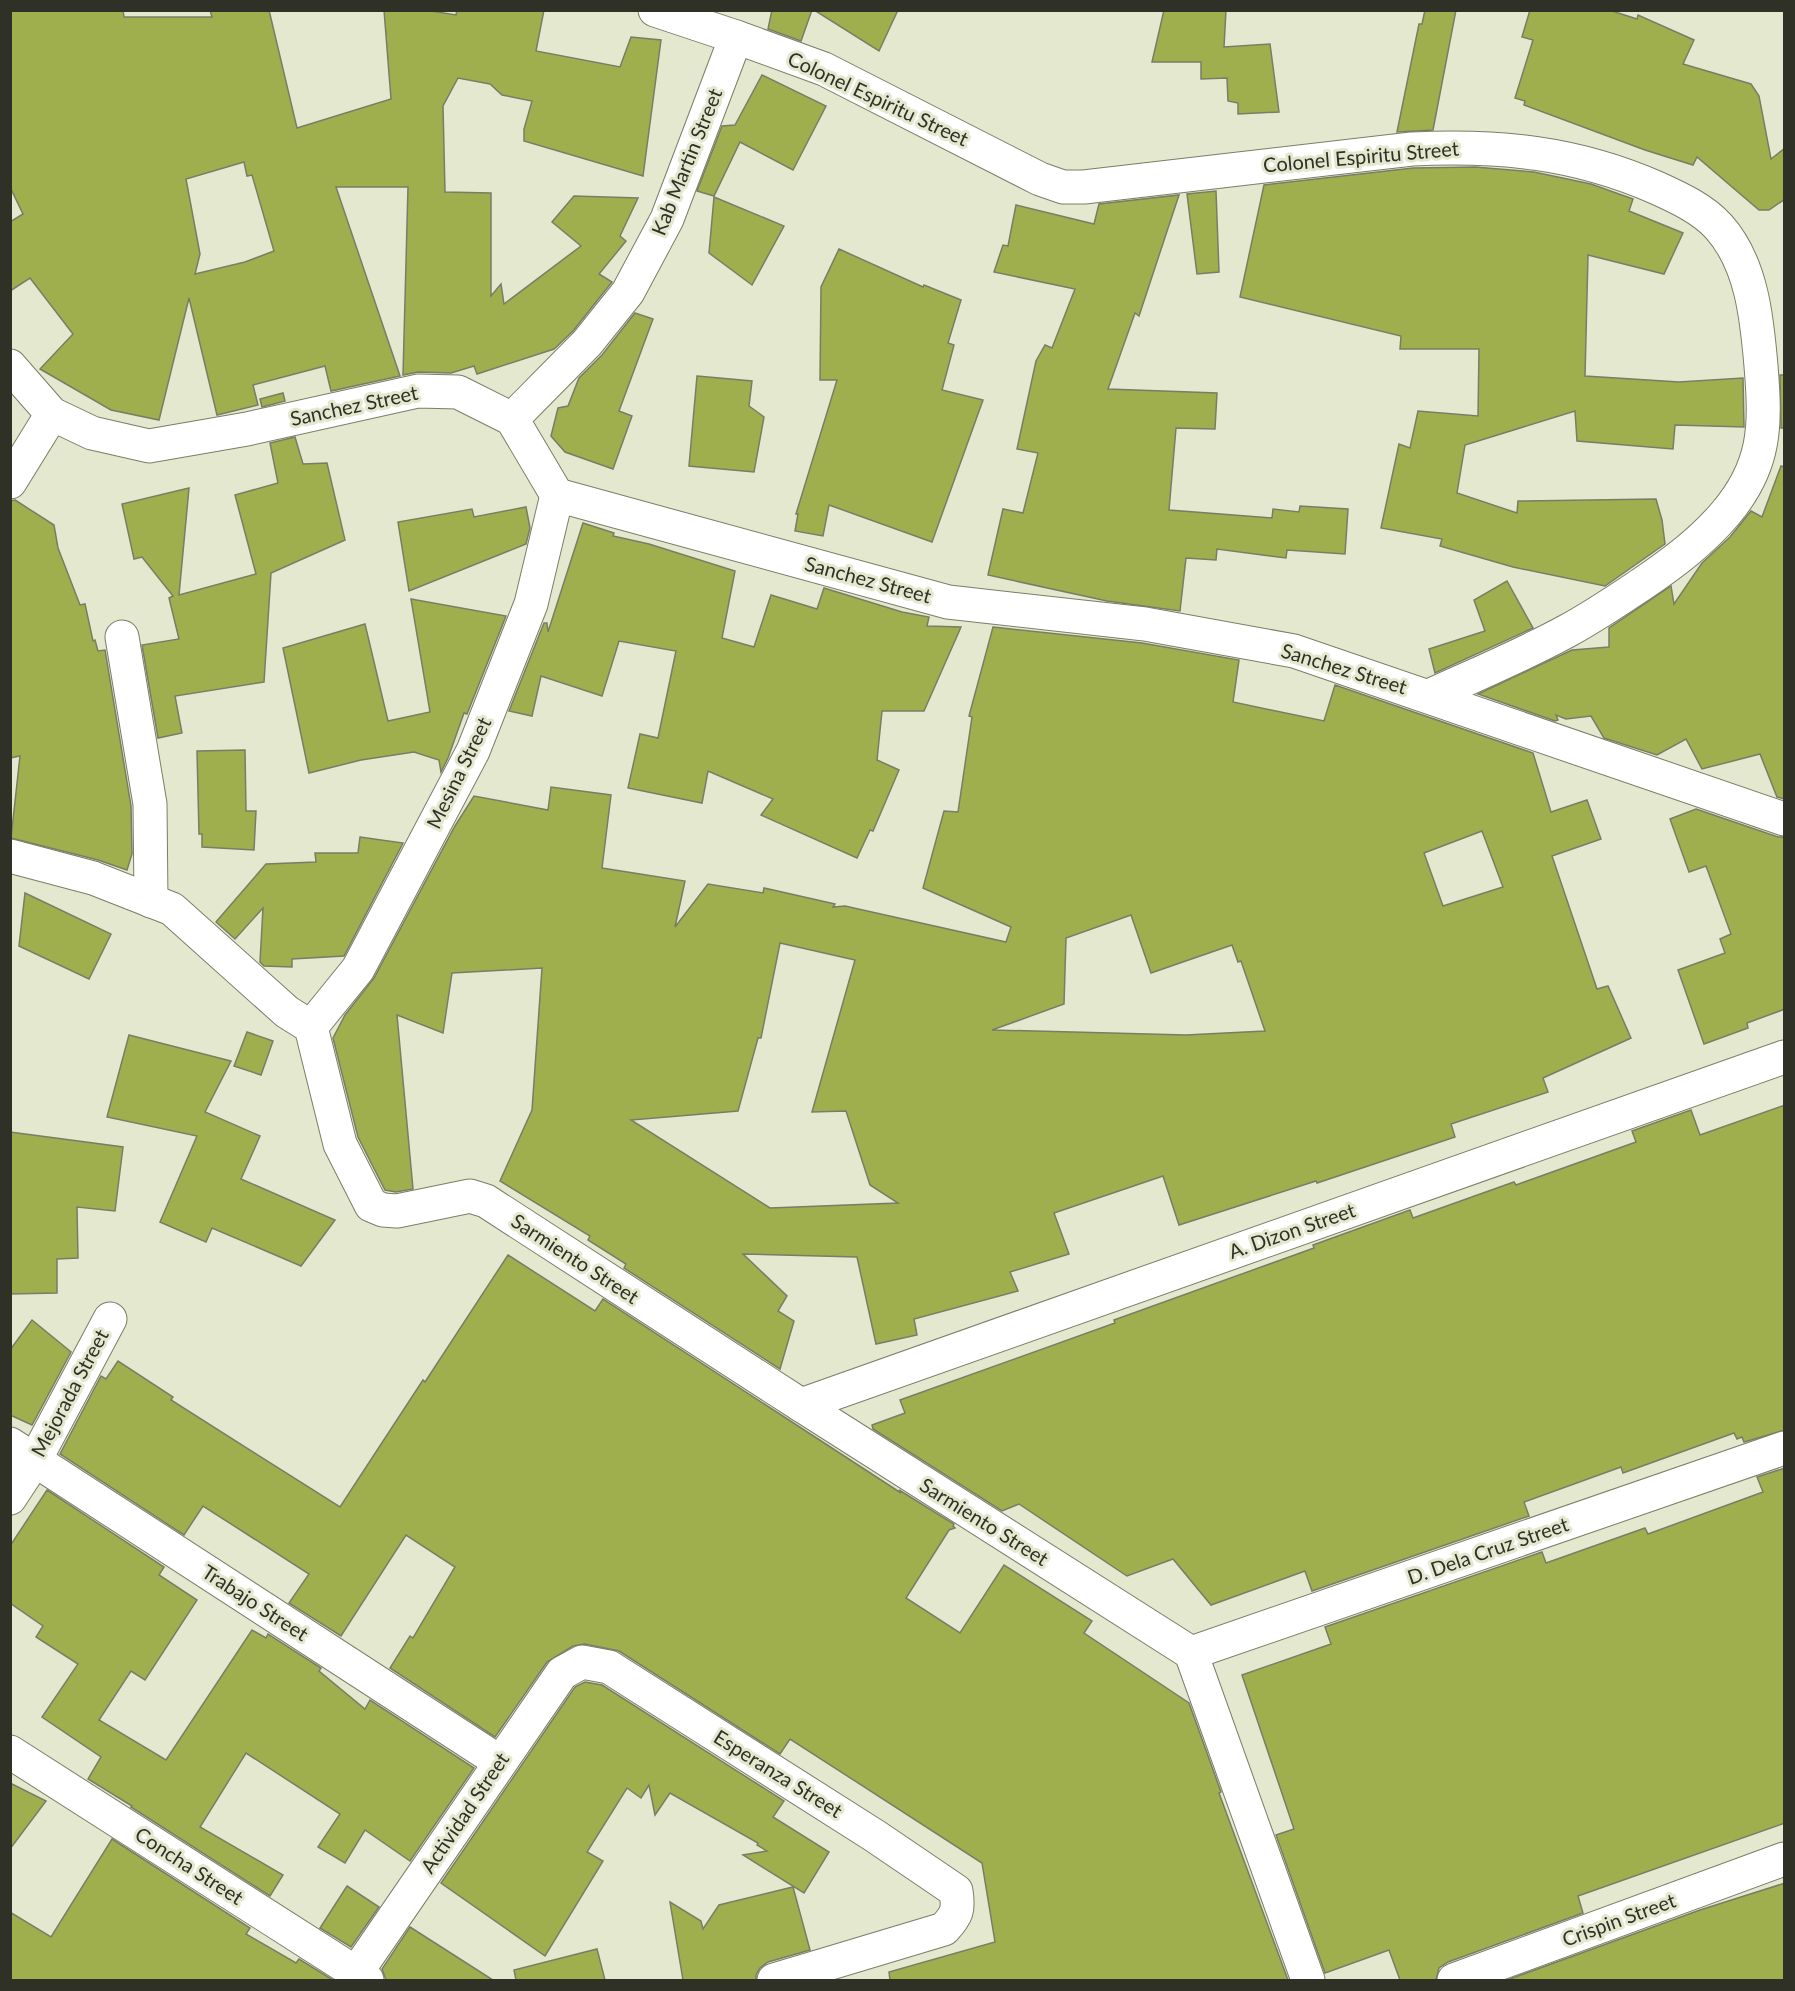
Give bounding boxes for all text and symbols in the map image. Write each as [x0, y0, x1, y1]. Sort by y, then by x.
street label: Colonel Espiritu Street [784, 46, 972, 150]
street label: Kab Martin Street [646, 85, 726, 239]
street label: Colonel Espiritu Street [1262, 135, 1460, 177]
street label: Sanchez Street [288, 380, 420, 430]
street label: Sanchez Street [802, 551, 934, 607]
street label: Sanchez Street [1279, 638, 1410, 699]
street label: Mesina Street [421, 713, 495, 832]
street label: A. Dizon Street [1225, 1197, 1358, 1263]
street label: Sarmiento Street [507, 1208, 644, 1308]
street label: Mejorada Street [25, 1325, 113, 1460]
street label: Sarmiento Street [916, 1472, 1053, 1570]
street label: D. Dela Cruz Street [1404, 1511, 1571, 1589]
street label: Trabajo Street [198, 1559, 313, 1645]
street label: Esperanza Street [710, 1724, 847, 1822]
street label: Actividad Street [415, 1748, 513, 1877]
street label: Concha Street [131, 1821, 248, 1909]
street label: Crispin Street [1559, 1887, 1679, 1951]

